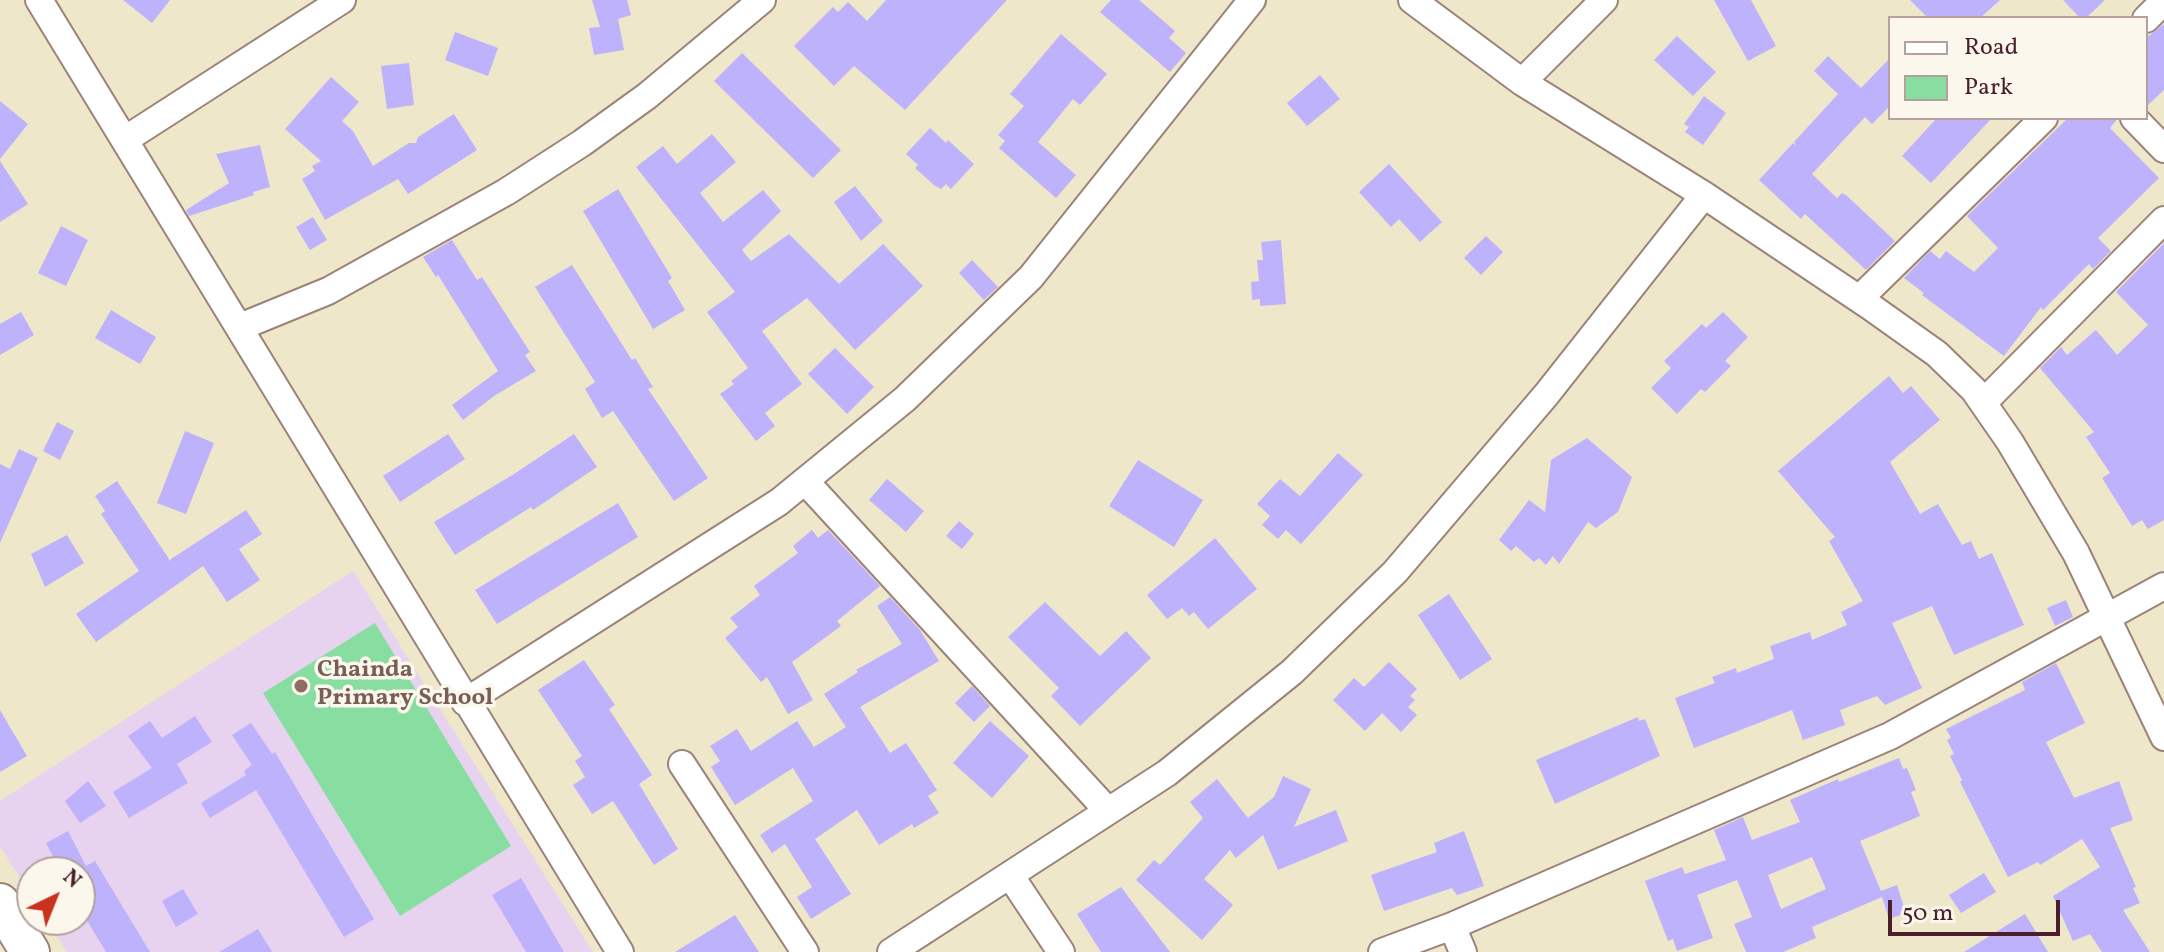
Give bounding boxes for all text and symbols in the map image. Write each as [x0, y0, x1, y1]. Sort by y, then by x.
legend [1888, 16, 2148, 120]
text: Road [1964, 31, 2018, 65]
text: Park [1964, 71, 2013, 105]
place label: Chainda Primary School [317, 658, 493, 714]
marker: Chainda Primary School [292, 677, 310, 695]
north arrow [16, 856, 96, 936]
text: N [55, 863, 88, 896]
scale bar [1892, 884, 2064, 934]
text: 50 m [1902, 897, 1954, 931]

